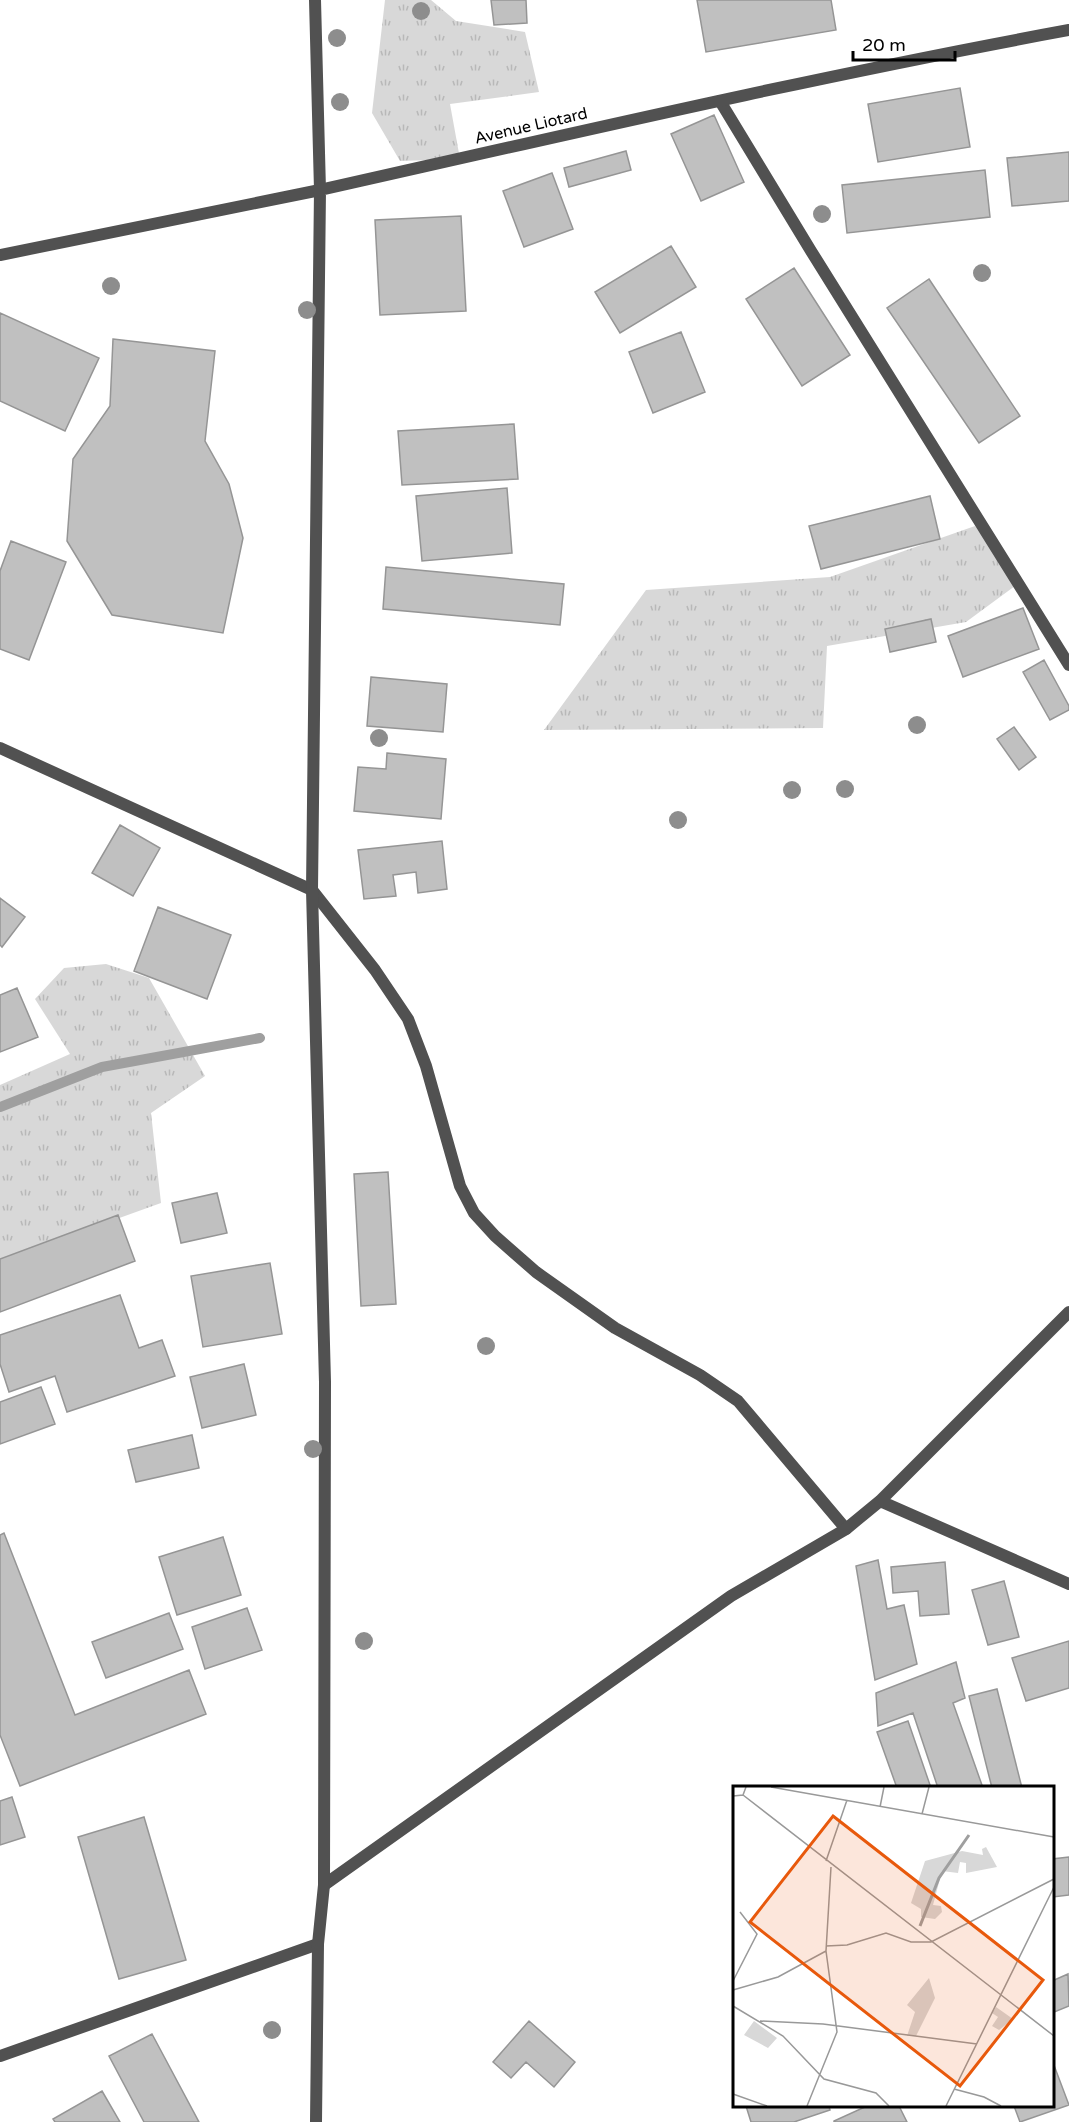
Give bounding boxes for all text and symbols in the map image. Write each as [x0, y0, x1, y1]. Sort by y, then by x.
scale bar [853, 24, 955, 62]
text: 20 m [862, 34, 906, 56]
street label: Avenue Liotard [473, 103, 589, 149]
inset map [733, 1786, 1054, 2107]

